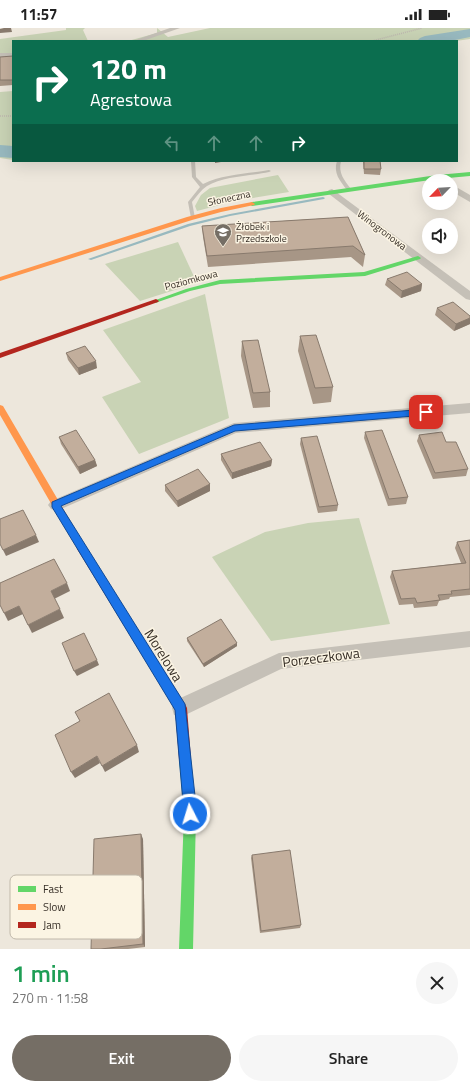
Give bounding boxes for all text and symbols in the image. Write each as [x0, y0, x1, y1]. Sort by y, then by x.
text: 11:57 [20, 3, 57, 26]
text: 120 m [90, 47, 167, 90]
icon: right [24, 56, 76, 108]
text: Agrestowa [90, 86, 172, 113]
icon: left [161, 132, 183, 154]
icon: ahead [203, 132, 225, 154]
icon: ahead [245, 132, 267, 154]
icon: right [287, 132, 309, 154]
north arrow [422, 174, 458, 210]
map controls [422, 174, 458, 254]
street label: Słoneczna [206, 186, 252, 210]
street label: Winogronowa [354, 206, 410, 254]
button: sound [422, 218, 458, 254]
place label: Żłobek i Przedszkole [236, 219, 287, 246]
school or university icon: Żłobek i Przedszkole [213, 222, 233, 247]
street label: Poziomkowa [163, 266, 219, 294]
pin [409, 395, 443, 429]
icon: arrive [415, 401, 437, 423]
street label: Morelowa [139, 624, 189, 686]
street label: Porzeczkowa [281, 642, 361, 672]
position arrow [169, 793, 211, 835]
legend [10, 875, 142, 939]
text: Fast [43, 881, 63, 897]
text: Slow [43, 899, 66, 915]
text: Jam [43, 917, 61, 933]
text: 1 min [12, 955, 70, 991]
button: close [416, 962, 458, 1004]
text: 270 m · 11:58 [12, 988, 88, 1008]
button: Exit [12, 1035, 231, 1081]
button: Share [239, 1035, 458, 1081]

